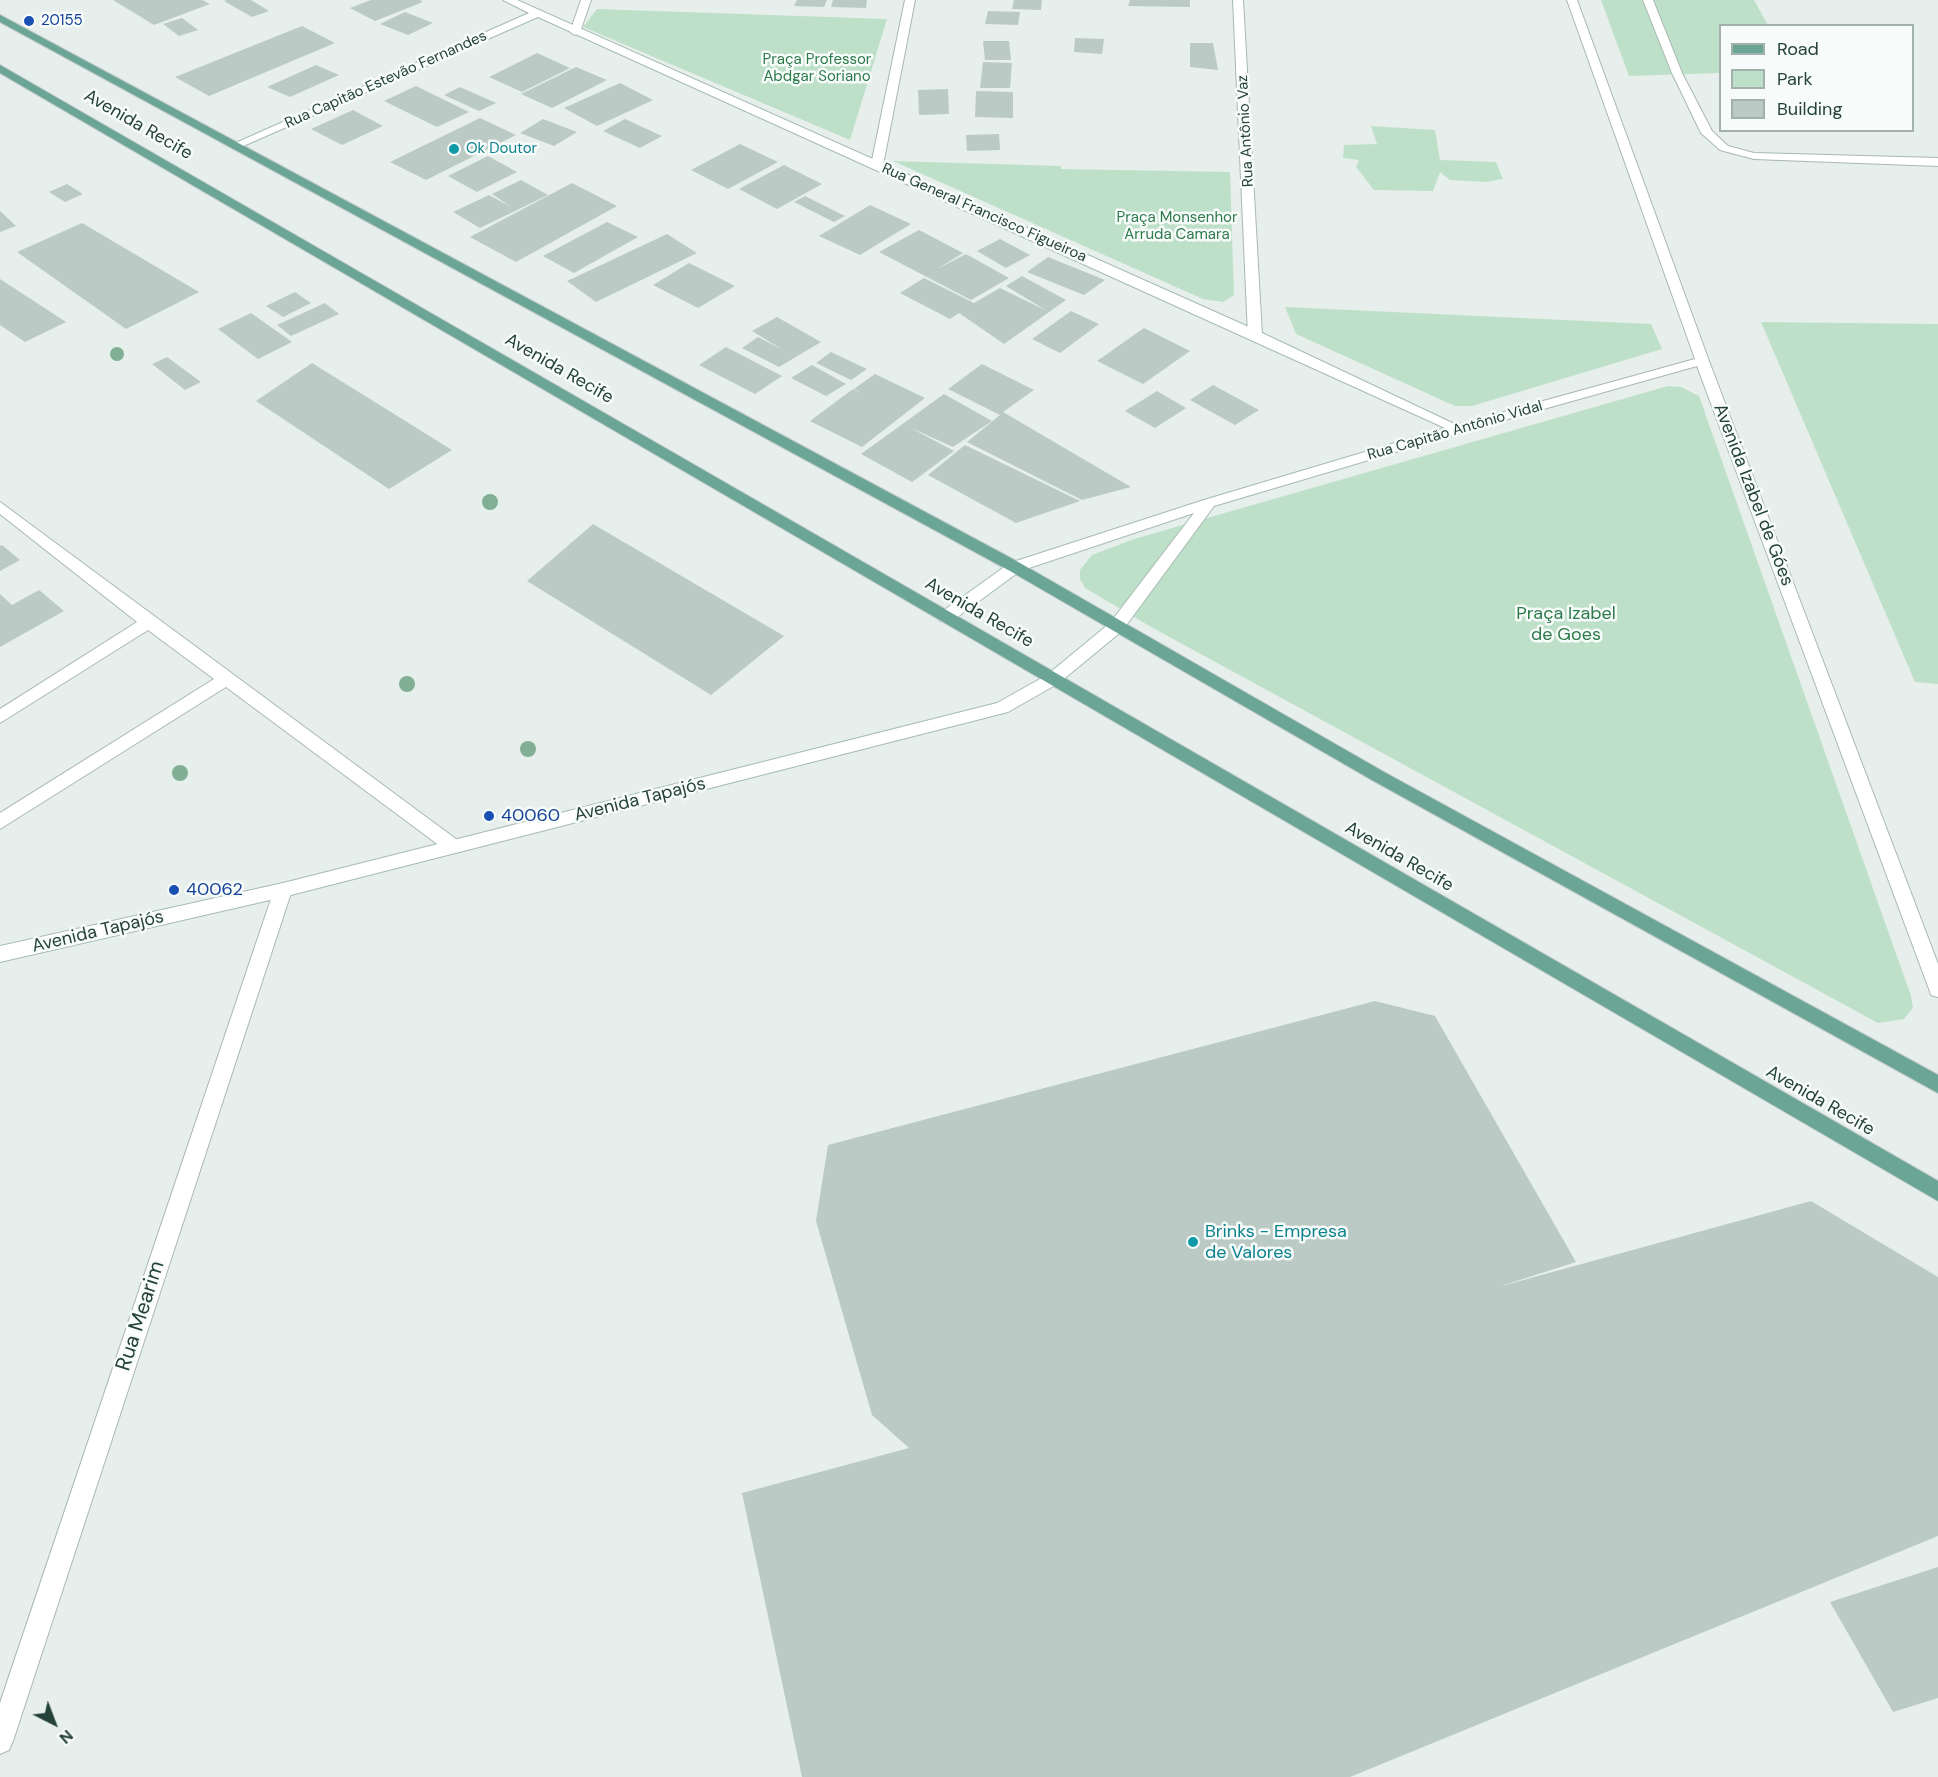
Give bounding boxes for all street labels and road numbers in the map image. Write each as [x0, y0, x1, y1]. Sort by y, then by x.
street label: Rua Capitão Estevão Fernandes [282, 27, 490, 133]
street label: Rua Antônio Vaz [1234, 75, 1258, 187]
street label: Avenida Recife [80, 85, 196, 165]
street label: Rua General Francisco Figueiroa [879, 160, 1089, 266]
street label: Avenida Recife [501, 329, 617, 409]
street label: Rua Capitão Antônio Vidal [1365, 397, 1545, 465]
street label: Avenida Izabel de Góes [1708, 401, 1798, 589]
street label: Avenida Recife [921, 573, 1037, 653]
street label: Avenida Tapajós [572, 773, 708, 827]
street label: Avenida Recife [1341, 817, 1457, 897]
street label: Avenida Tapajós [30, 906, 166, 958]
street label: Avenida Recife [1762, 1061, 1878, 1141]
street label: Rua Mearim [111, 1258, 171, 1374]

